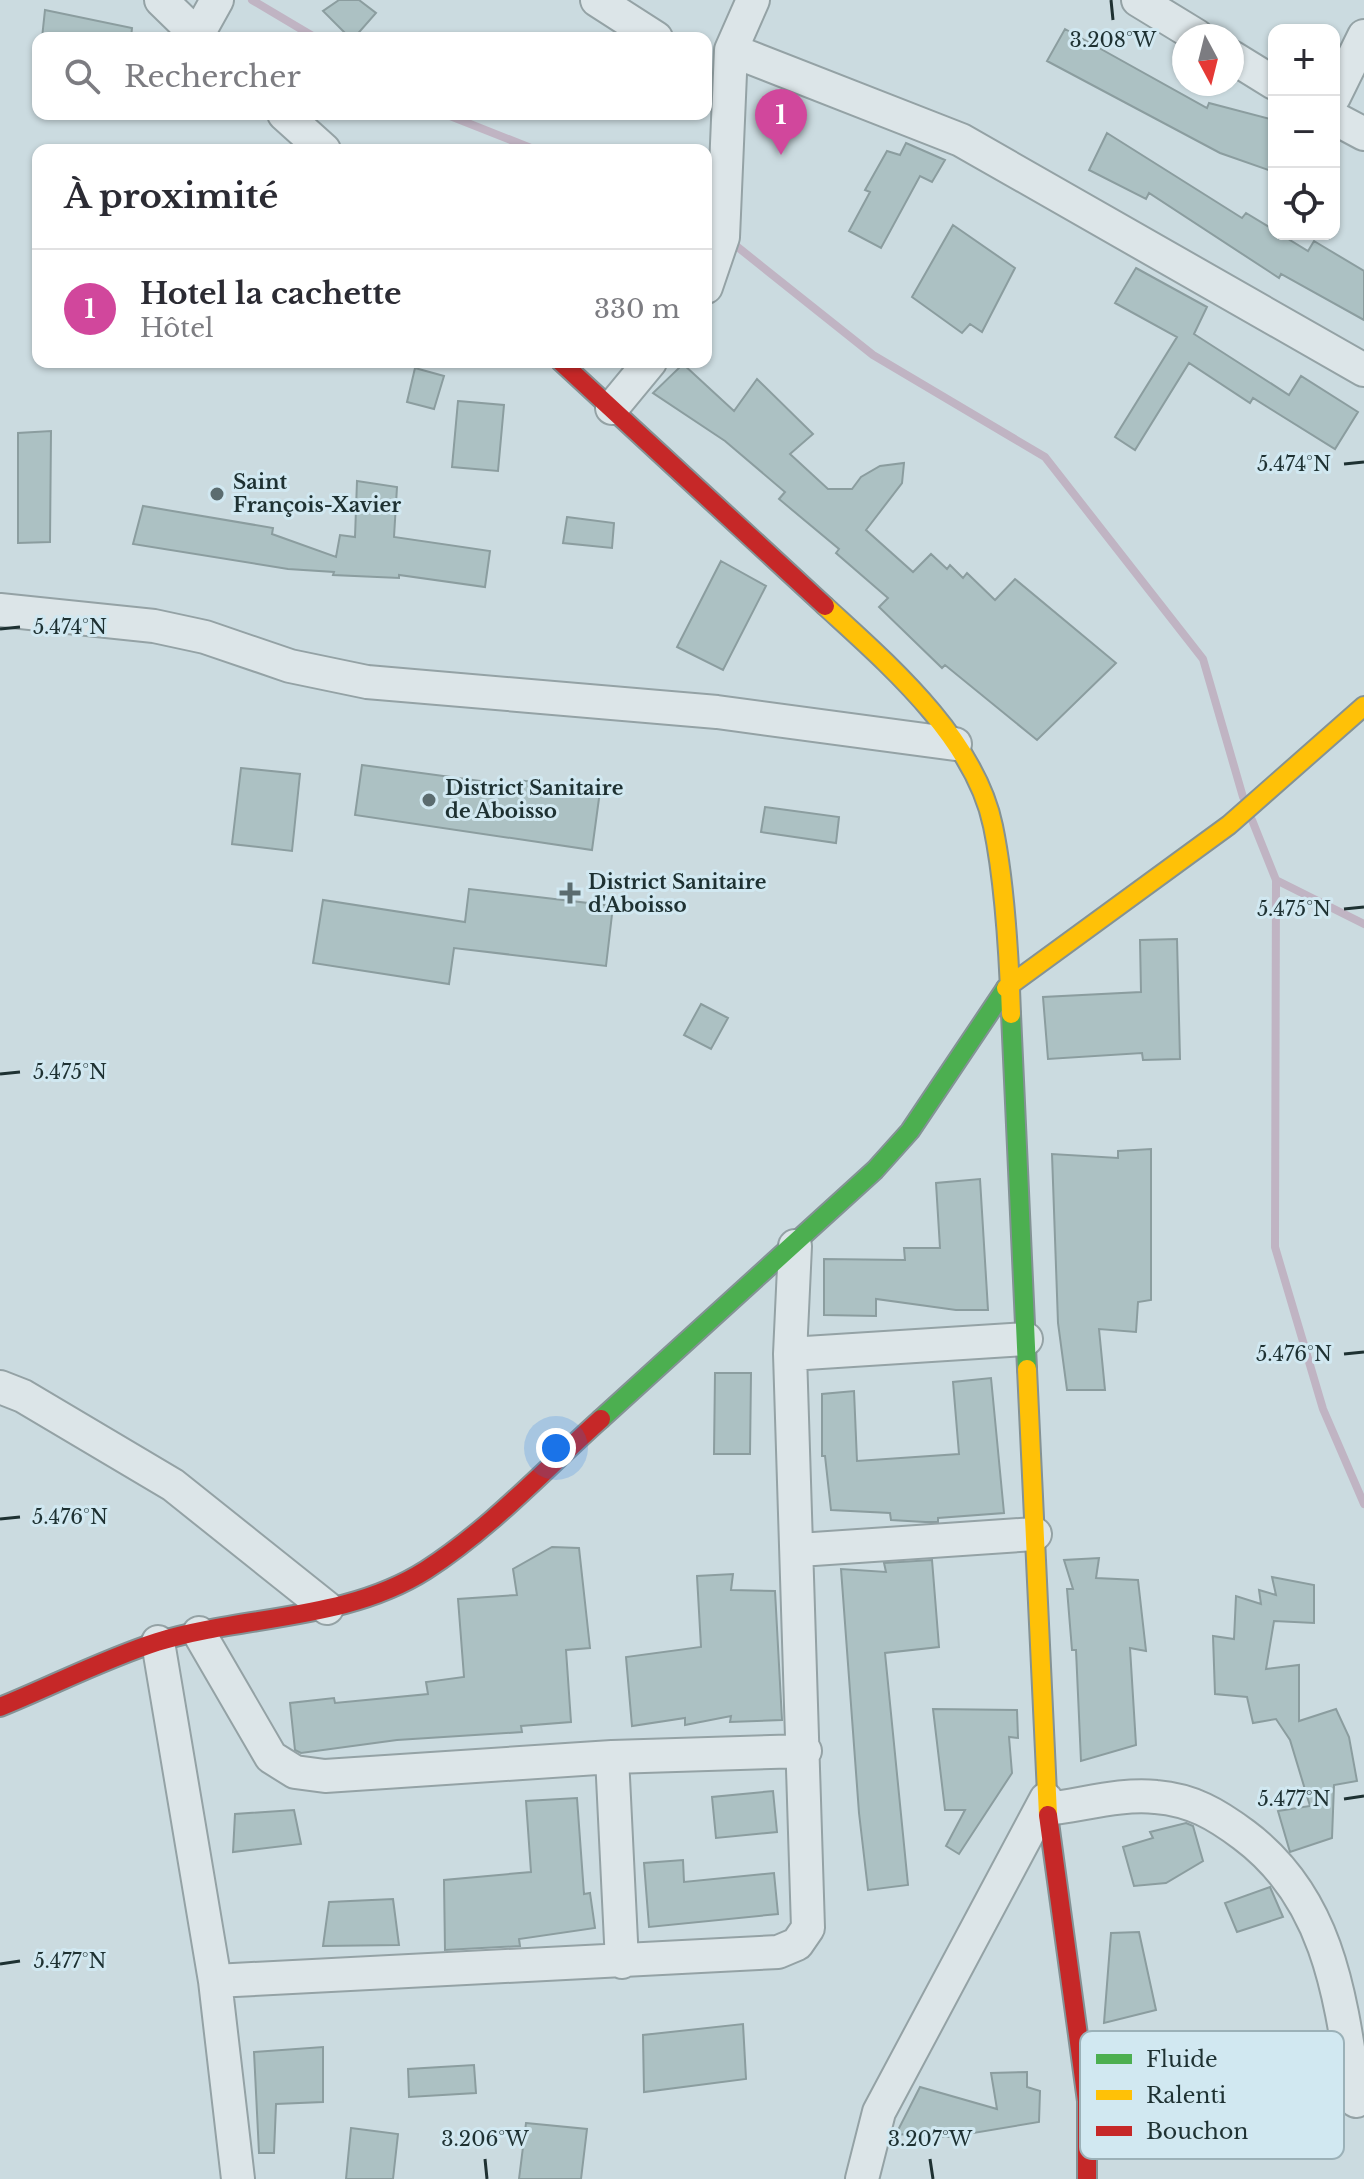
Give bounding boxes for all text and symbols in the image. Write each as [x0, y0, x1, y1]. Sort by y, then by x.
north arrow [1172, 24, 1244, 96]
map controls [1268, 24, 1340, 240]
button: + [1268, 24, 1340, 96]
text: 3.208°W [1070, 28, 1157, 52]
search box [32, 32, 712, 120]
icon: search [60, 54, 104, 98]
text: Rechercher [124, 58, 301, 95]
pin: 1 [755, 89, 807, 155]
button: − [1268, 96, 1340, 168]
button: locate [1268, 168, 1340, 240]
text: À proximité [64, 175, 278, 217]
text: Hotel la cachette [140, 275, 401, 312]
text: 1 [84, 293, 96, 325]
text: 330 m [594, 293, 680, 325]
text: Hôtel [140, 312, 214, 344]
text: 5.474°N [1257, 452, 1331, 476]
place label: Saint François-Xavier [233, 470, 401, 517]
marker: Saint François-Xavier [208, 485, 226, 503]
text: 5.474°N [33, 615, 107, 639]
place label: District Sanitaire de Aboisso [445, 776, 623, 823]
marker: District Sanitaire de Aboisso [420, 791, 438, 809]
place label: District Sanitaire d'Aboisso [588, 870, 766, 917]
marker: District Sanitaire d'Aboisso [559, 882, 581, 904]
text: 5.475°N [1257, 897, 1331, 921]
text: 5.475°N [33, 1060, 107, 1084]
text: 5.476°N [1256, 1342, 1332, 1366]
your location [536, 1428, 576, 1468]
text: 5.476°N [32, 1505, 108, 1529]
text: 5.477°N [1257, 1787, 1331, 1811]
text: 5.477°N [33, 1949, 107, 1973]
legend [1080, 2031, 1344, 2159]
text: Fluide [1146, 2046, 1218, 2073]
text: Ralenti [1146, 2082, 1227, 2109]
text: Bouchon [1146, 2118, 1248, 2145]
text: 3.206°W [441, 2127, 529, 2151]
text: 3.207°W [888, 2127, 973, 2151]

